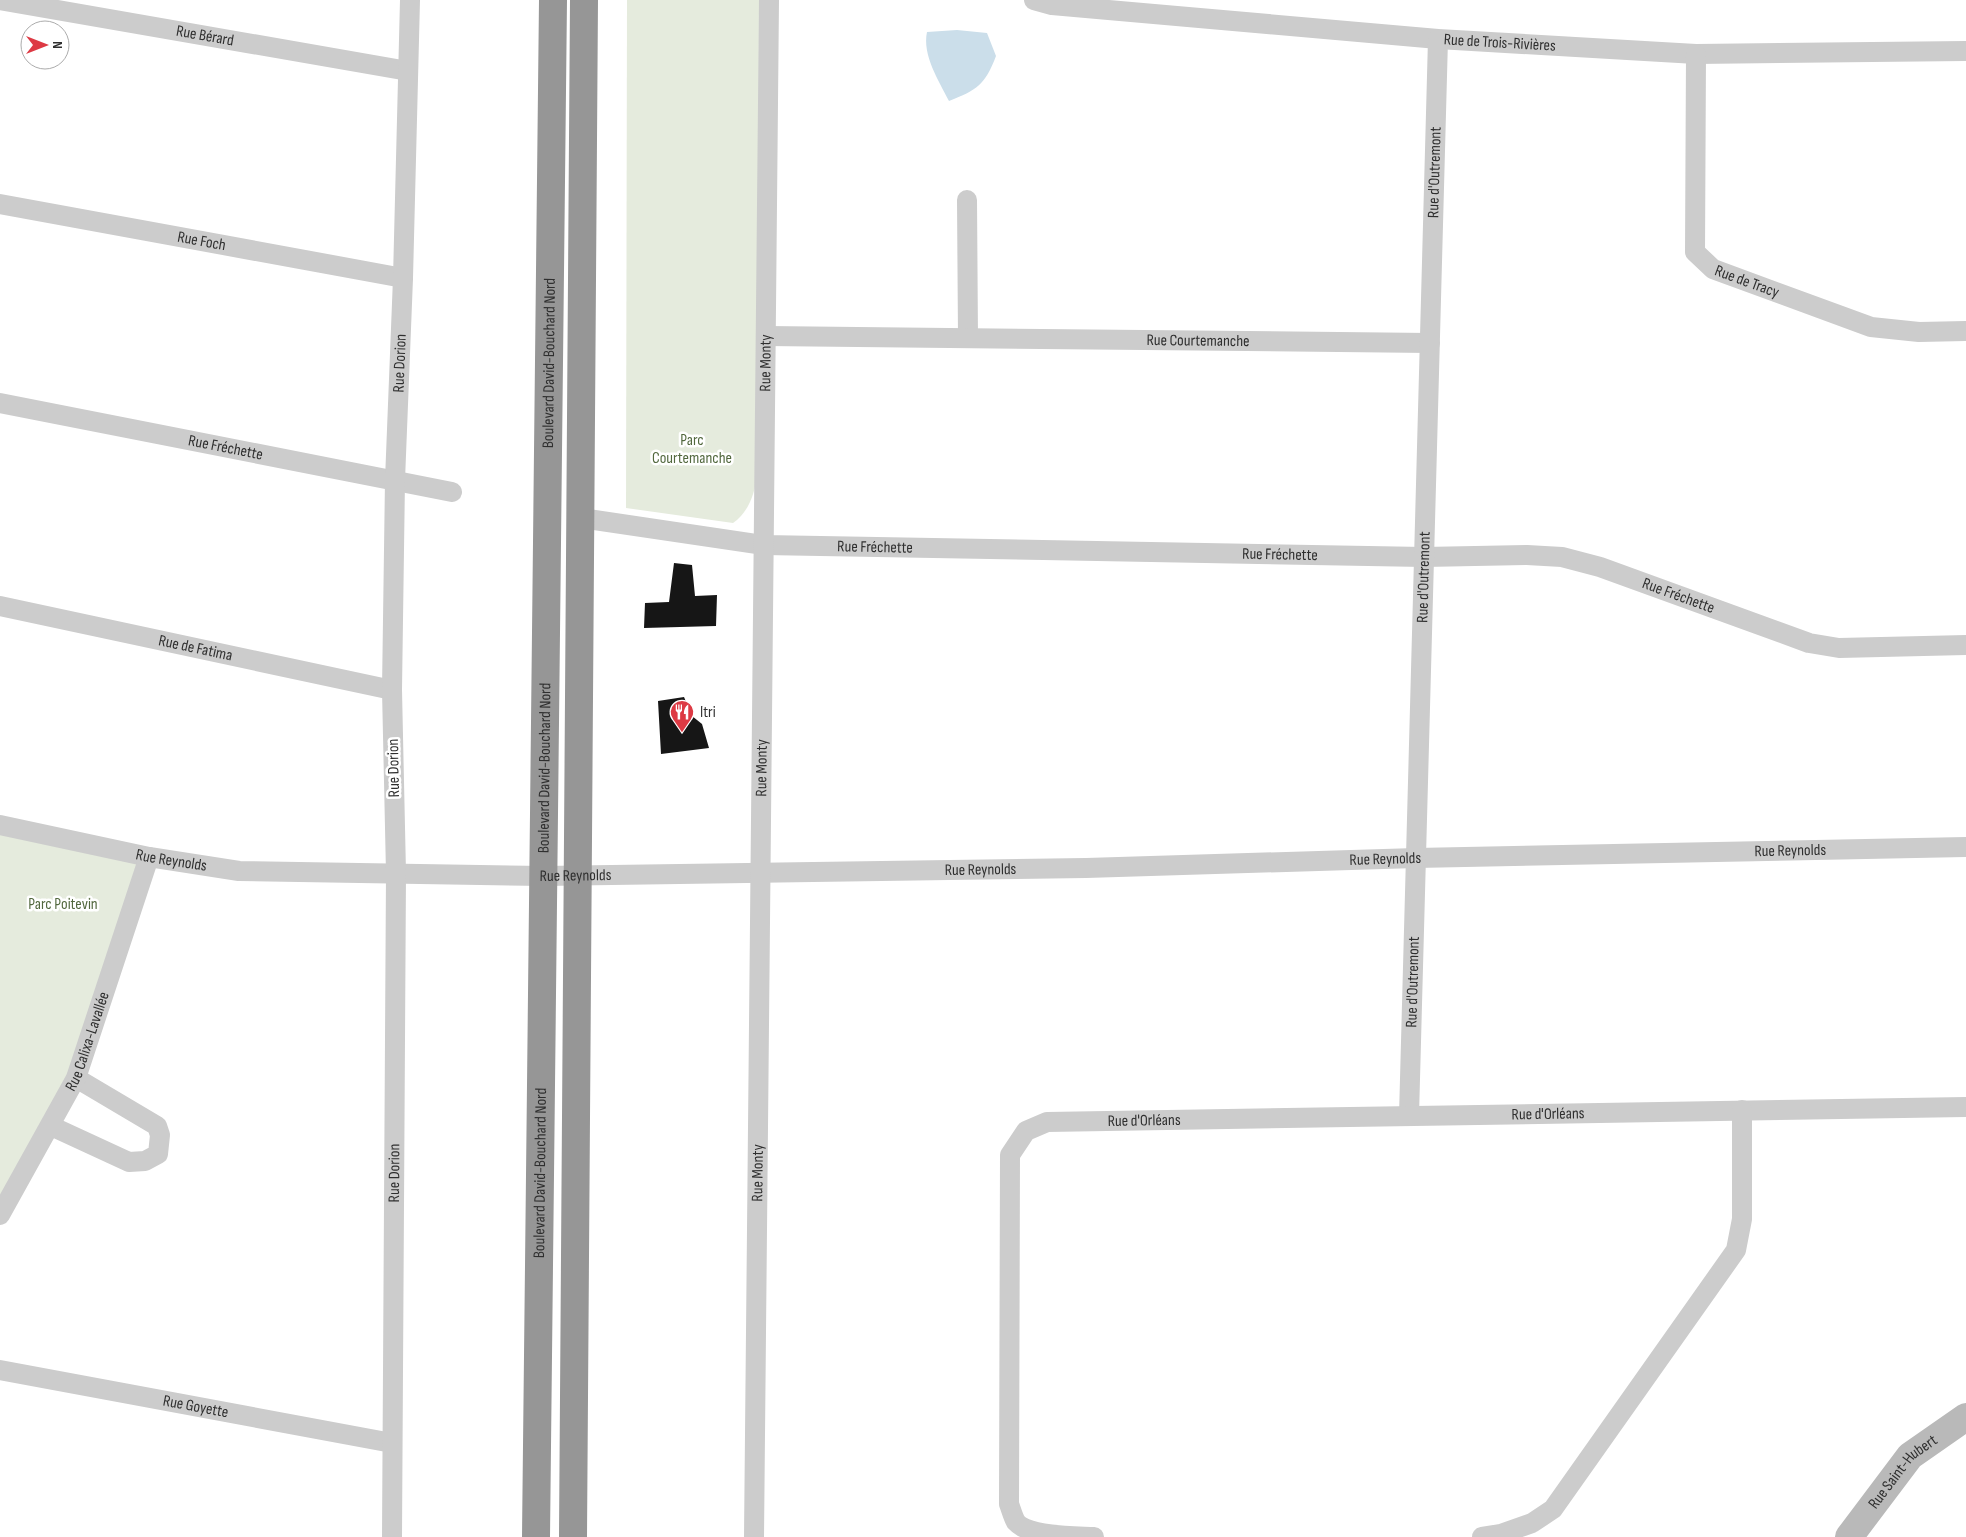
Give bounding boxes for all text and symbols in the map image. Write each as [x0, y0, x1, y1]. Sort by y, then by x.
north arrow [20, 20, 70, 70]
street label: Rue Bérard [175, 21, 235, 50]
street label: Rue de Trois-Rivières [1443, 30, 1557, 55]
text: N [49, 41, 66, 49]
street label: Rue d'Outremont [1424, 126, 1445, 218]
street label: Rue Foch [176, 227, 227, 255]
street label: Rue de Tracy [1712, 261, 1782, 302]
street label: Boulevard David-Bouchard Nord [539, 278, 559, 448]
street label: Rue Courtemanche [1146, 331, 1250, 351]
street label: Rue Dorion [389, 333, 410, 393]
street label: Rue Monty [756, 334, 775, 392]
street label: Rue Fréchette [187, 431, 265, 464]
park label: Parc Courtemanche [652, 431, 732, 468]
street label: Rue d'Outremont [1413, 531, 1434, 623]
street label: Rue Fréchette [837, 537, 913, 557]
street label: Rue Fréchette [1242, 544, 1318, 565]
street label: Rue Fréchette [1640, 574, 1717, 617]
street label: Rue de Fatima [157, 631, 234, 665]
street label: Boulevard David-Bouchard Nord [534, 683, 555, 853]
restaurant icon: Itri [669, 699, 695, 733]
place label: Itri [700, 703, 716, 722]
street label: Rue Dorion [384, 739, 404, 797]
street label: Rue Monty [752, 739, 771, 797]
street label: Rue Reynolds [1754, 840, 1826, 861]
street label: Rue Reynolds [134, 845, 208, 875]
street label: Rue Reynolds [1349, 848, 1422, 870]
street label: Rue Reynolds [944, 860, 1017, 880]
street label: Rue Reynolds [539, 866, 612, 886]
park label: Parc Poitevin [28, 895, 98, 914]
street label: Rue d'Outremont [1402, 936, 1423, 1028]
street label: Rue Calixa-Lavallée [61, 989, 113, 1095]
street label: Boulevard David-Bouchard Nord [530, 1088, 550, 1258]
street label: Rue d'Orléans [1511, 1104, 1585, 1124]
street label: Rue d'Orléans [1107, 1110, 1181, 1131]
street label: Rue Dorion [385, 1144, 404, 1202]
street label: Rue Monty [748, 1144, 767, 1202]
street label: Rue Goyette [161, 1391, 230, 1422]
street label: Rue Saint-Hubert [1864, 1431, 1941, 1513]

